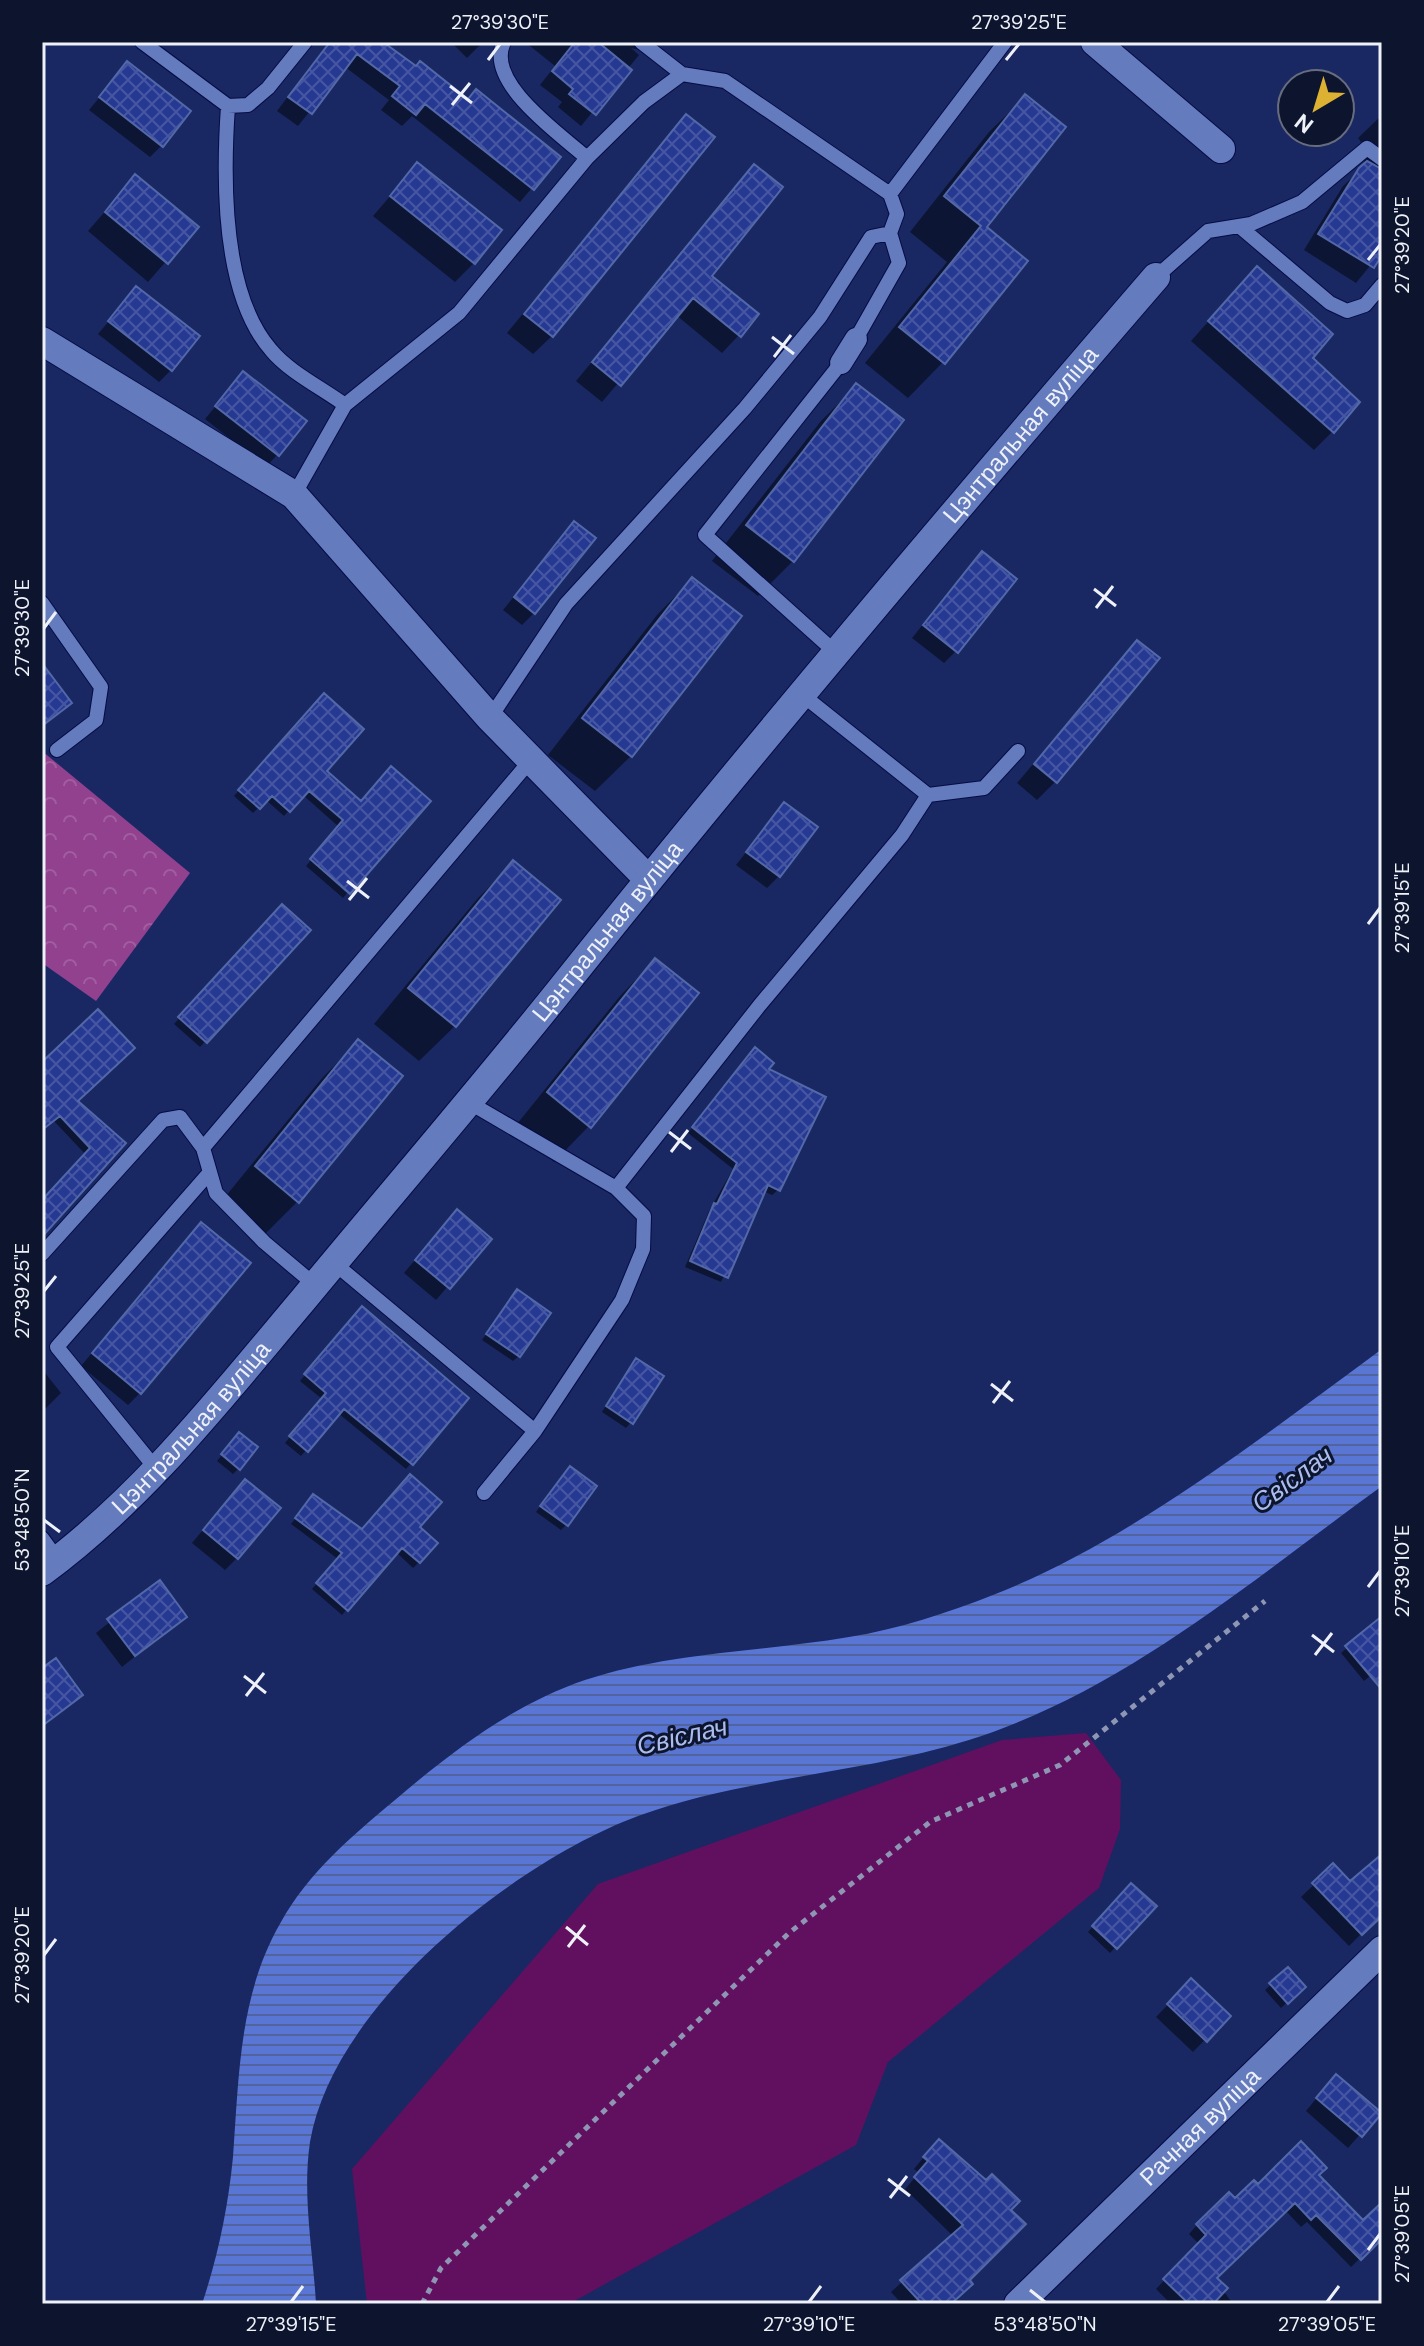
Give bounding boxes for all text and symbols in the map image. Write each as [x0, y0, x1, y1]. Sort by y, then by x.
text: 27°39'30"E [451, 9, 549, 35]
text: 27°39'25"E [971, 9, 1067, 35]
north arrow [1276, 68, 1356, 148]
text: N [1289, 107, 1319, 140]
text: 27°39'20"E [1389, 196, 1415, 294]
street label: Цэнтральная вуліца [936, 339, 1105, 530]
text: 27°39'30"E [9, 579, 35, 677]
street label: Цэнтральная вуліца [525, 834, 690, 1028]
text: 27°39'15"E [1389, 863, 1415, 953]
text: 27°39'25"E [9, 1243, 35, 1339]
street label: Цэнтральная вуліца [105, 1334, 278, 1521]
water label: Свіслач [1245, 1438, 1339, 1520]
text: 53°48'50"N [9, 1468, 35, 1572]
text: 27°39'10"E [1389, 1525, 1415, 1617]
water label: Свіслач [633, 1709, 731, 1763]
text: 27°39'20"E [9, 1906, 35, 2004]
street label: Рачная вуліца [1133, 2060, 1267, 2192]
text: 27°39'05"E [1389, 2185, 1415, 2283]
text: 27°39'15"E [246, 2311, 336, 2337]
text: 27°39'10"E [763, 2311, 855, 2337]
text: 53°48'50"N [993, 2311, 1097, 2337]
text: 27°39'05"E [1278, 2311, 1376, 2337]

